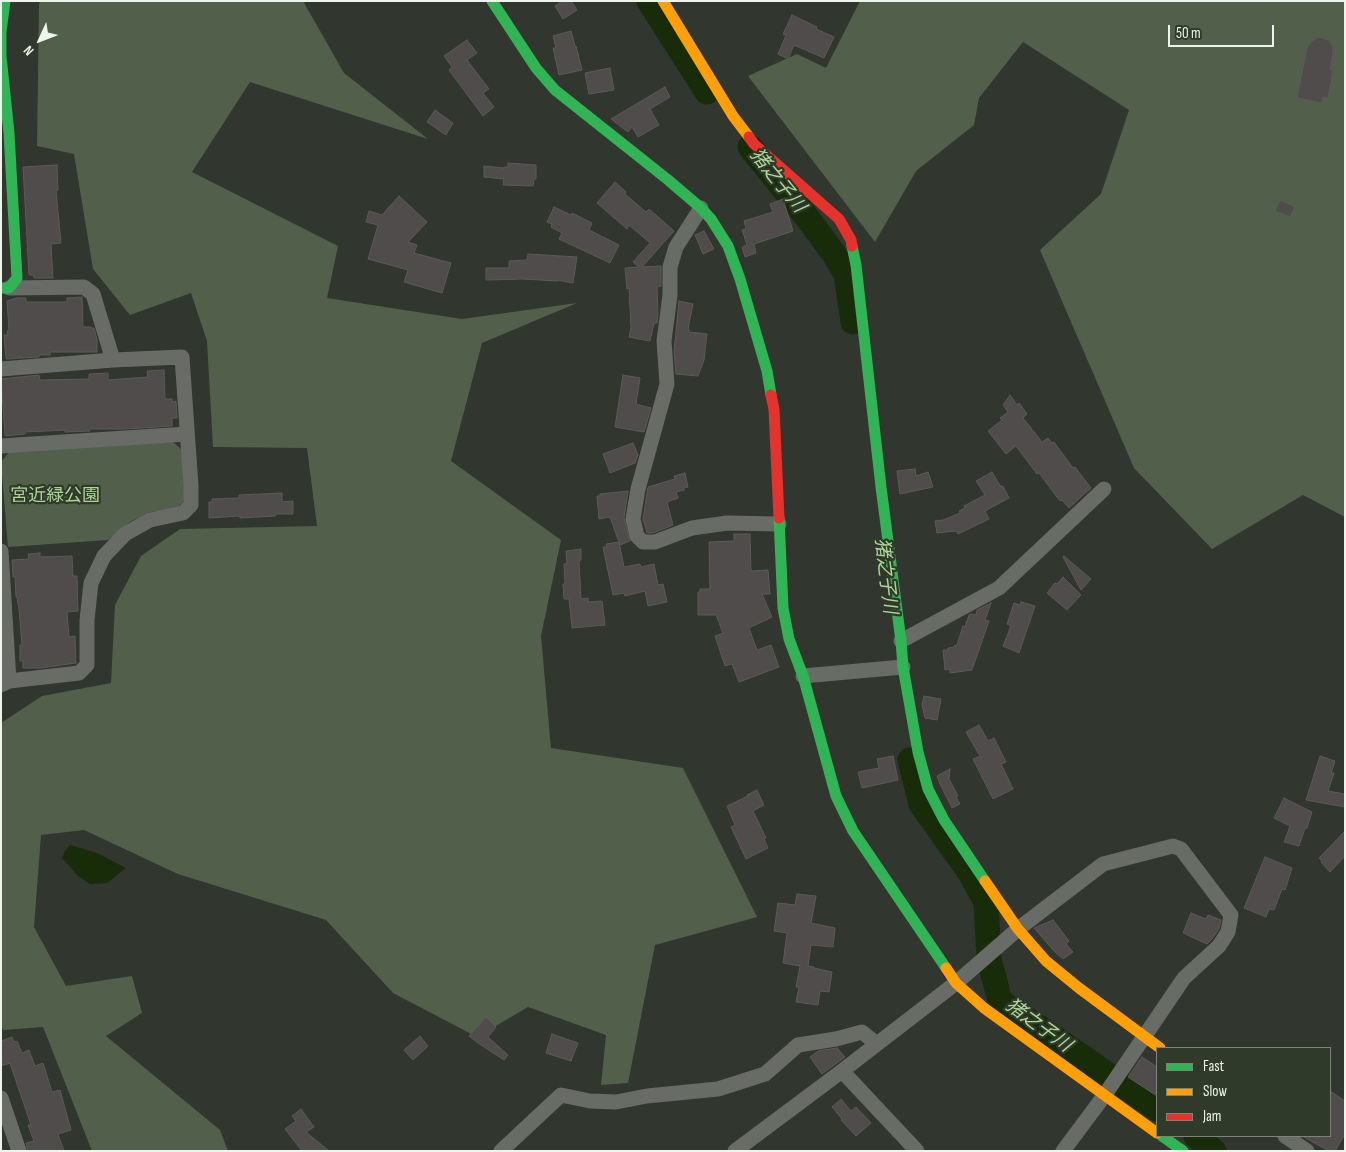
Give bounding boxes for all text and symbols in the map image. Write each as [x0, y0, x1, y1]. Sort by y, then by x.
north arrow [15, 15, 65, 65]
scale bar [1171, 15, 1277, 47]
text: 50 m [1176, 24, 1201, 43]
text: N [20, 42, 37, 59]
water label: 猪之子川 [744, 144, 810, 218]
park label: 宮近緑公園 [10, 485, 100, 507]
water label: 猪之子川 [869, 537, 901, 615]
water label: 猪之子川 [1001, 994, 1075, 1058]
legend [1156, 1047, 1331, 1137]
text: Fast [1203, 1057, 1224, 1076]
text: Slow [1203, 1082, 1227, 1101]
text: Jam [1203, 1107, 1221, 1126]

